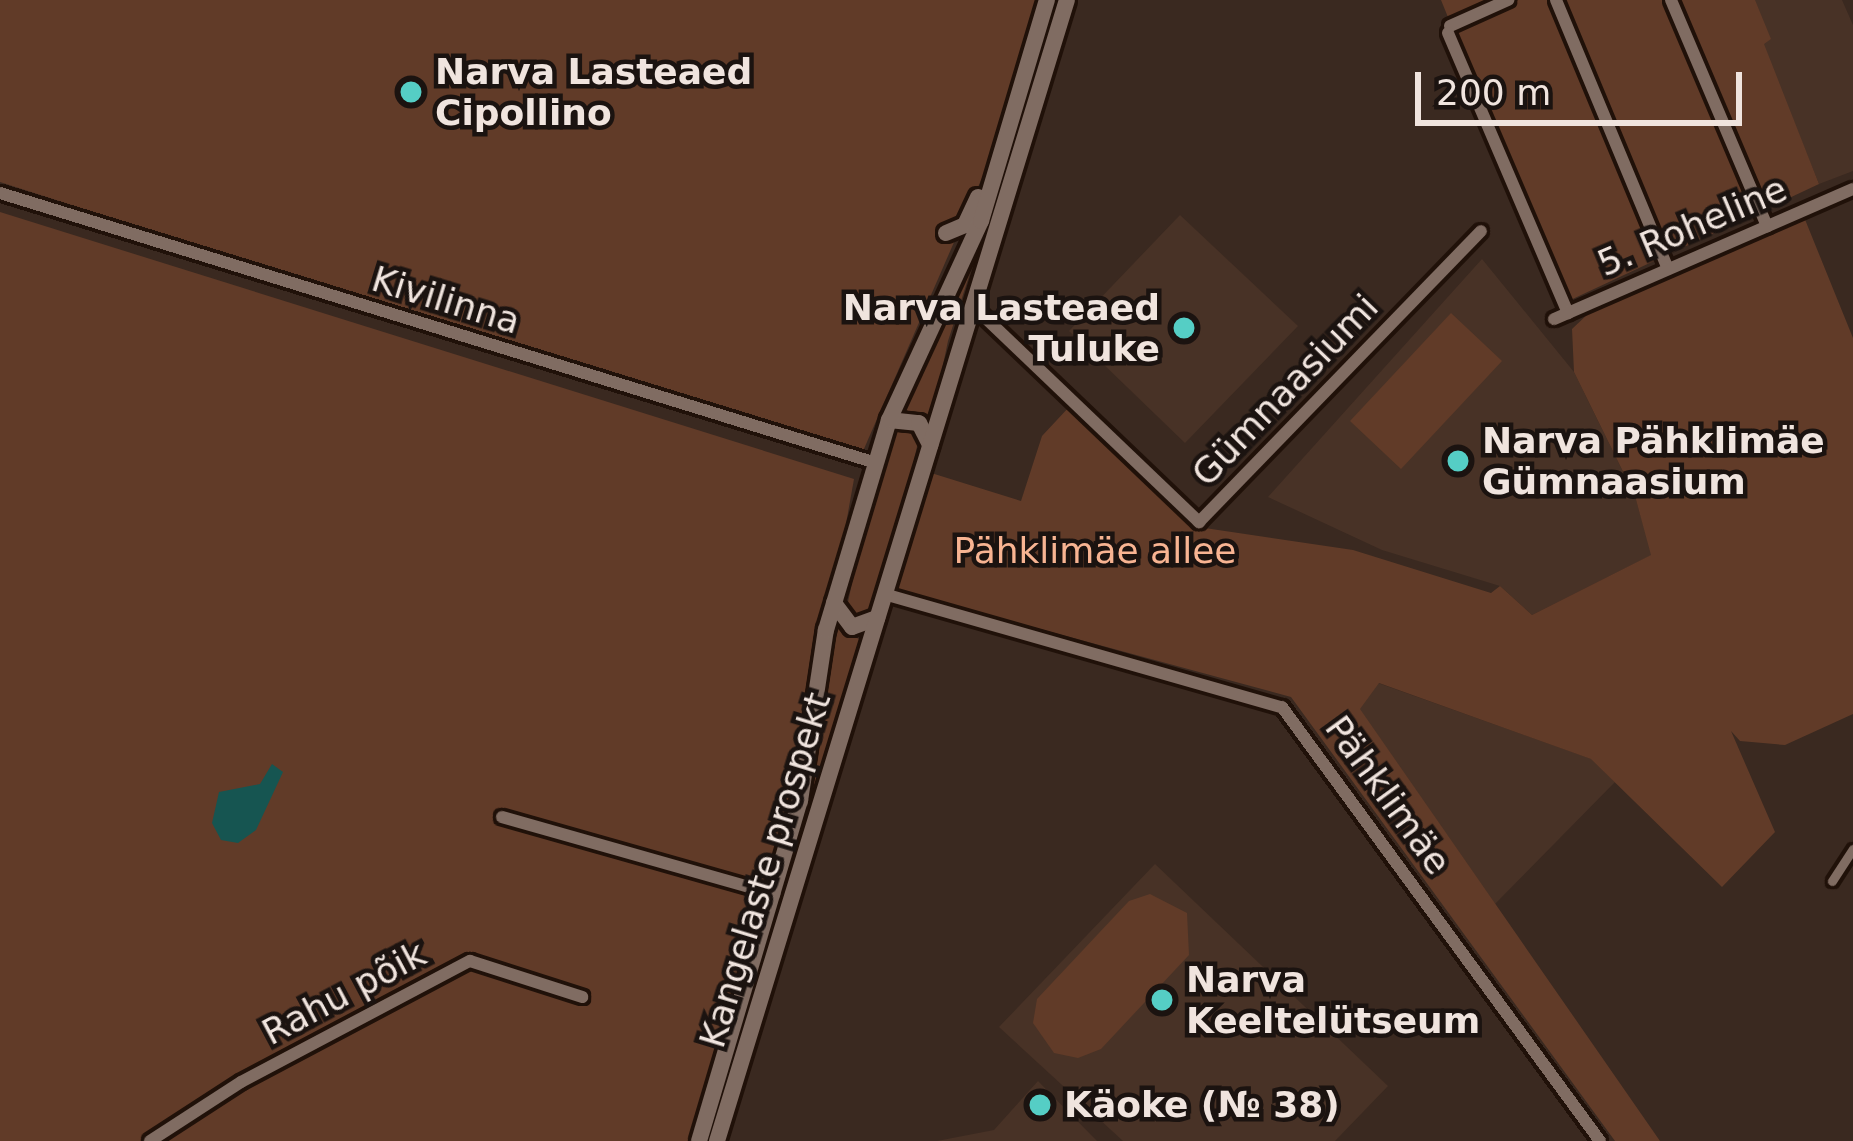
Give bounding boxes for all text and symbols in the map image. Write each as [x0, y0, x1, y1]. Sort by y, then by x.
scale bar [1421, 48, 1748, 122]
place label: Narva Lasteaed Cipollino [435, 49, 752, 134]
text: 200 m [1436, 72, 1551, 113]
marker: Narva Lasteaed Cipollino [398, 79, 424, 105]
street label: 5. Roheline [1591, 167, 1793, 285]
street label: Kivilinna [367, 257, 525, 343]
place label: Narva Lasteaed Tuluke [843, 285, 1160, 370]
street label: Gümnaasiumi [1183, 285, 1387, 495]
marker: Narva Lasteaed Tuluke [1171, 315, 1197, 341]
place label: Narva Pähklimäe Gümnaasium [1482, 418, 1825, 503]
marker: Narva Pähklimäe Gümnaasium [1445, 448, 1471, 474]
park label: Pähklimäe allee [954, 529, 1236, 573]
street label: Kangelaste prospekt [690, 687, 840, 1053]
street label: Pähklimäe [1316, 707, 1460, 883]
street label: Rahu põik [255, 932, 433, 1054]
place label: Narva Keeltelütseum [1186, 957, 1480, 1042]
marker: Narva Keeltelütseum [1149, 987, 1175, 1013]
place label: Käoke (№ 38) [1064, 1083, 1340, 1127]
marker: Käoke (№ 38) [1027, 1092, 1053, 1118]

